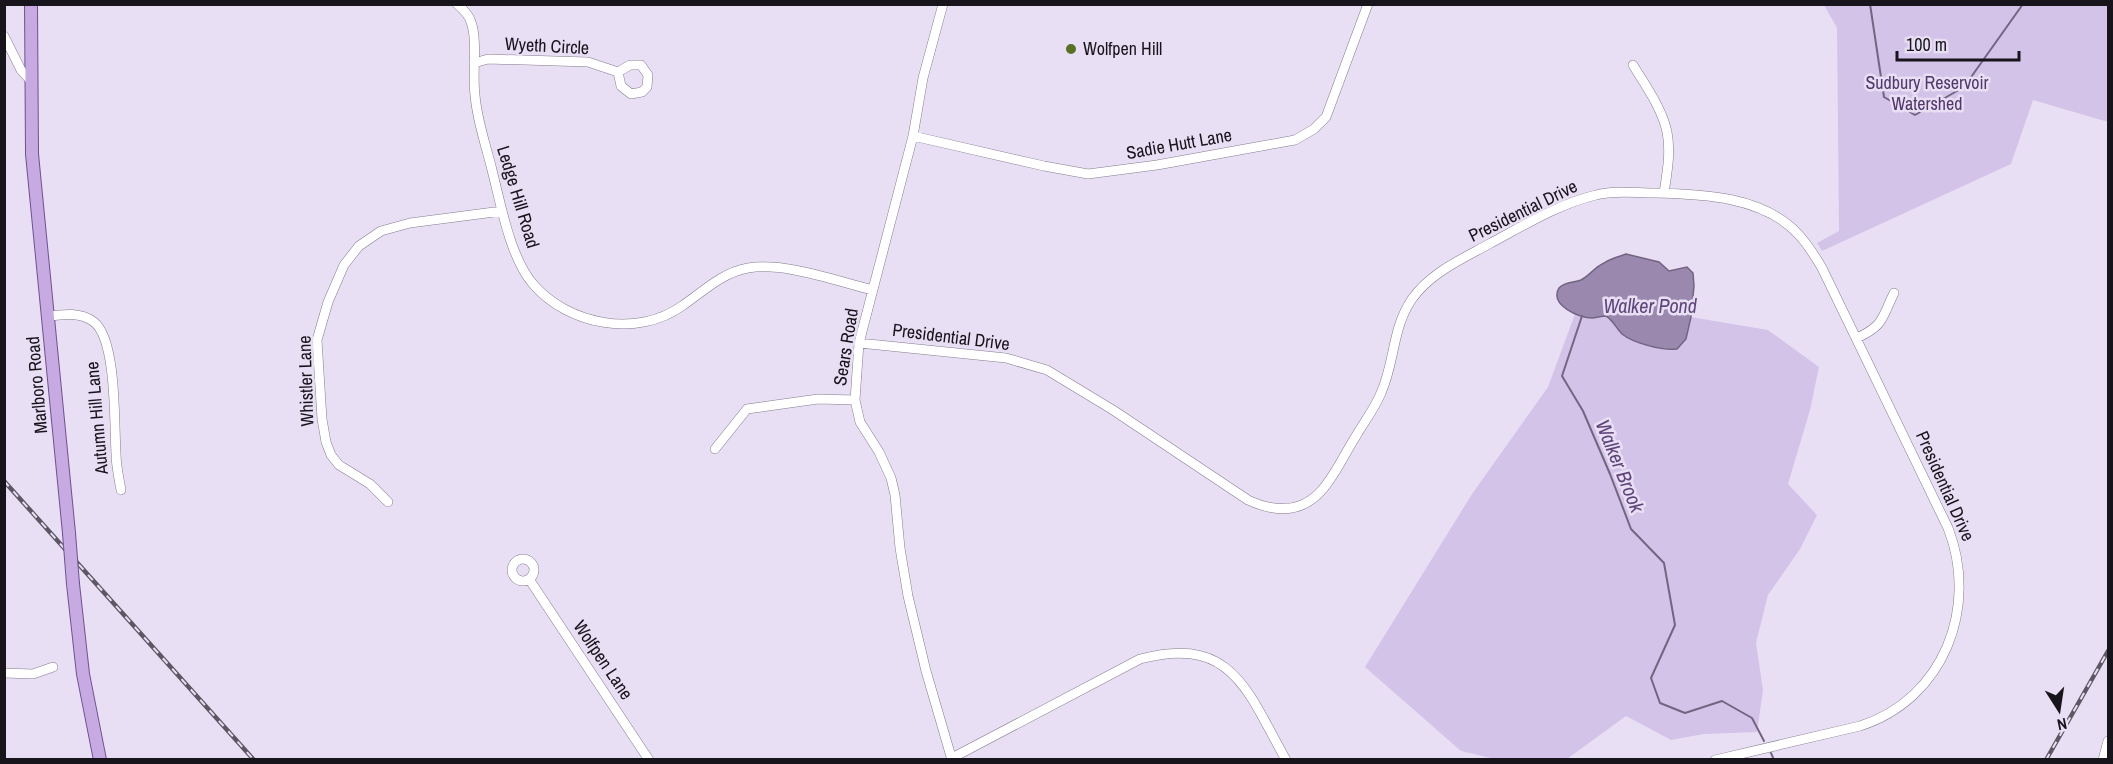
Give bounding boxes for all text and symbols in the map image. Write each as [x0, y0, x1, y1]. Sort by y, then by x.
scale bar [1897, 24, 2018, 62]
street label: Wyeth Circle [504, 31, 590, 60]
text: 100 m [1906, 32, 1947, 57]
place label: Wolfpen Hill [1083, 36, 1162, 61]
marker: Wolfpen Hill [1064, 42, 1078, 56]
park label: Sudbury Reservoir Watershed [1865, 70, 1989, 116]
street label: Sadie Hutt Lane [1124, 122, 1234, 165]
street label: Ledge Hill Road [491, 143, 546, 251]
street label: Presidential Drive [1464, 173, 1581, 248]
water label: Walker Pond [1603, 292, 1698, 319]
street label: Sears Road [827, 306, 864, 387]
street label: Presidential Drive [891, 317, 1011, 356]
street label: Marlboro Road [20, 335, 53, 435]
street label: Whistler Lane [291, 335, 320, 427]
street label: Autumn Hill Lane [79, 361, 114, 477]
water label: Walker Brook [1590, 415, 1652, 517]
street label: Presidential Drive [1910, 427, 1981, 545]
street label: Wolfpen Lane [568, 615, 639, 704]
north arrow [2029, 680, 2089, 740]
text: N [2055, 713, 2069, 736]

